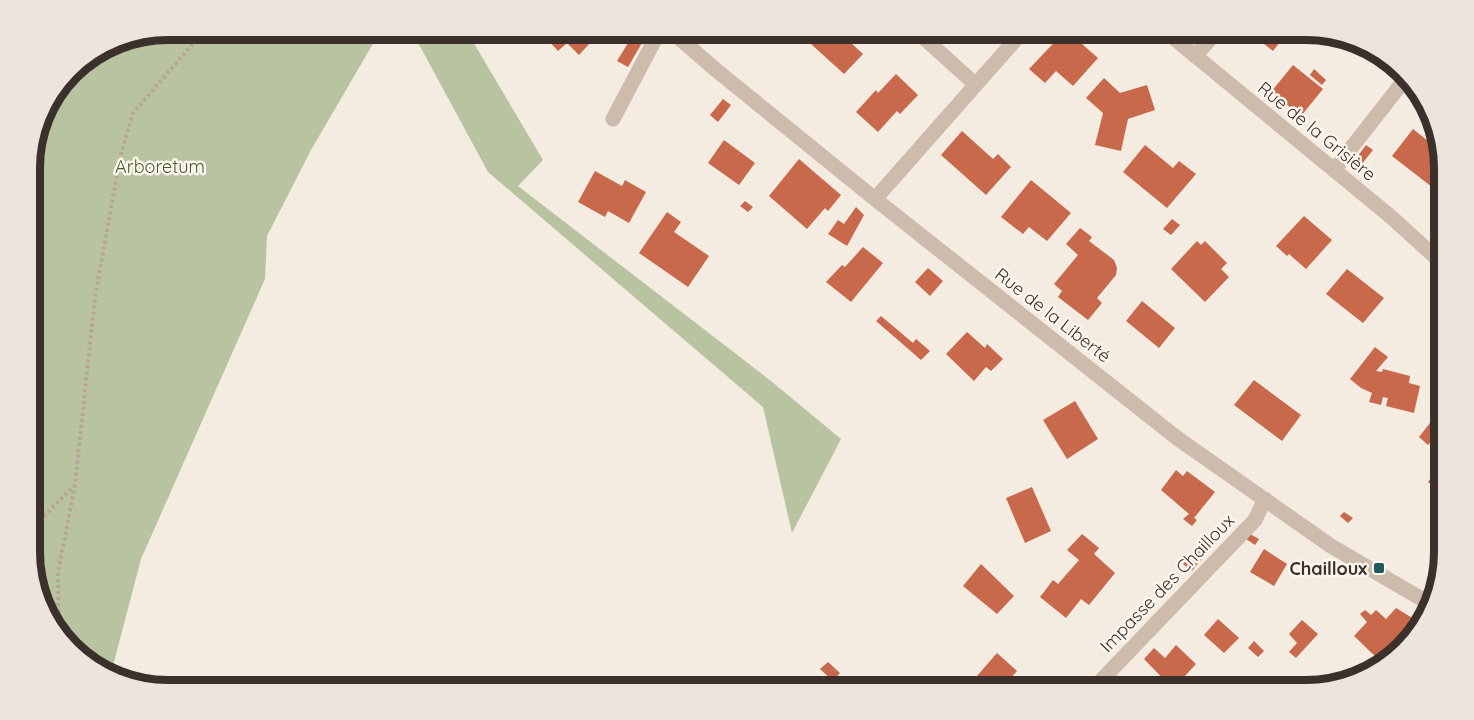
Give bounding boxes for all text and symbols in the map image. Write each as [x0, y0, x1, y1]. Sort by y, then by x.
street label: Rue de la Grisière [1253, 76, 1381, 186]
park label: Arboretum [115, 155, 205, 178]
street label: Rue de la Liberté [990, 263, 1116, 367]
street label: Impasse des Chailloux [1095, 509, 1239, 657]
place label: Chailloux [1290, 557, 1367, 580]
marker: Chailloux [1372, 561, 1386, 575]

